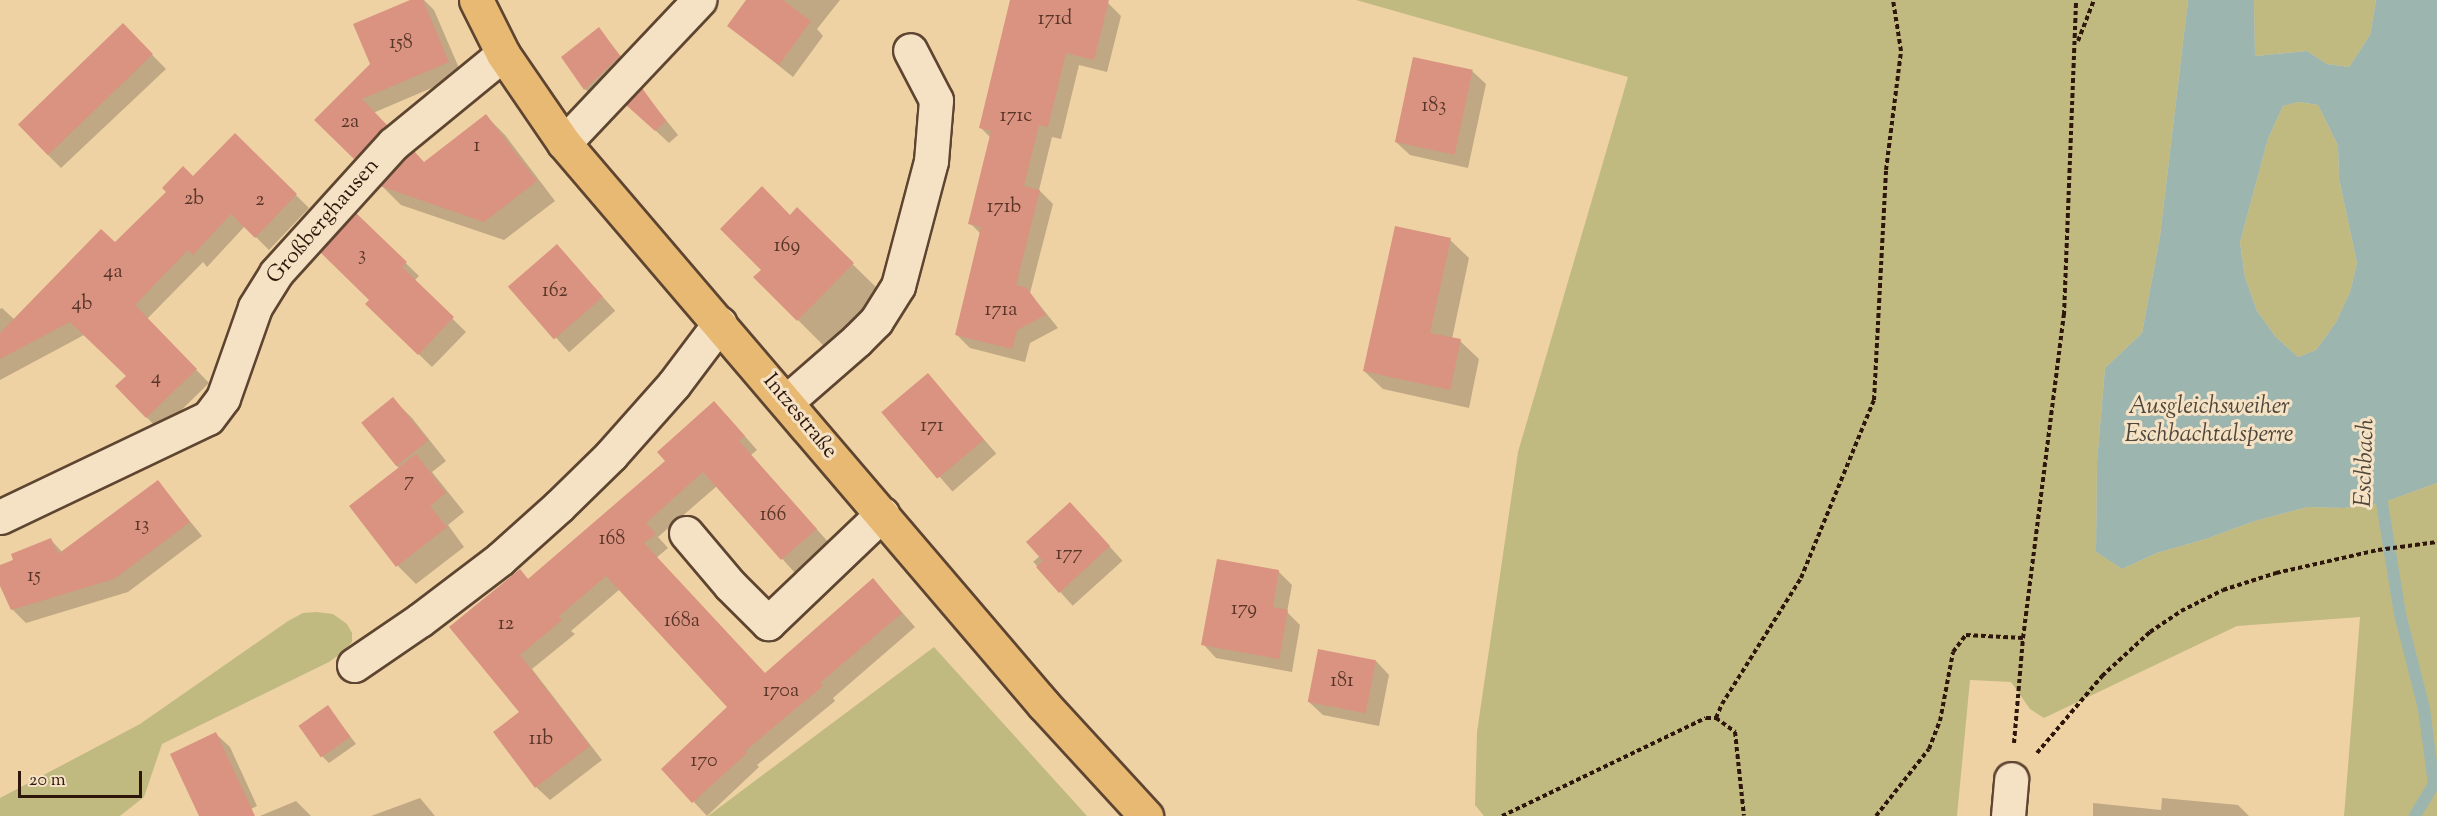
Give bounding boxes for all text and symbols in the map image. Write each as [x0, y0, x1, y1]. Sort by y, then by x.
house number: 171d [1038, 7, 1072, 31]
house number: 158 [389, 31, 413, 55]
house number: 183 [1422, 94, 1446, 118]
house number: 171c [1000, 104, 1032, 128]
house number: 2a [341, 110, 359, 134]
house number: 1 [474, 134, 480, 158]
street label: Großberghausen [262, 154, 386, 290]
house number: 2b [184, 187, 204, 211]
house number: 2 [255, 188, 265, 212]
house number: 171b [987, 195, 1021, 219]
house number: 169 [774, 234, 800, 258]
house number: 3 [358, 243, 366, 267]
house number: 4a [103, 260, 123, 284]
house number: 162 [542, 279, 568, 303]
house number: 4b [72, 292, 92, 316]
house number: 171a [985, 298, 1017, 322]
house number: 4 [151, 366, 161, 390]
street label: Intzestraße [756, 369, 842, 465]
water label: Ausgleichsweiher Eschbachtalsperre [2125, 394, 2293, 450]
house number: 171 [920, 414, 944, 438]
water label: Eschbach [2350, 418, 2382, 508]
house number: 7 [404, 469, 414, 493]
house number: 166 [760, 503, 786, 527]
house number: 13 [135, 513, 149, 537]
house number: 168 [599, 527, 625, 551]
house number: 177 [1056, 542, 1082, 566]
house number: 15 [27, 564, 41, 588]
house number: 179 [1231, 597, 1257, 621]
house number: 168a [664, 609, 700, 633]
house number: 12 [498, 612, 514, 636]
house number: 181 [1330, 669, 1354, 693]
house number: 170a [763, 679, 799, 703]
house number: 11b [529, 727, 553, 751]
house number: 170 [690, 749, 718, 773]
scale bar [21, 759, 146, 797]
text: 20 m [29, 768, 66, 794]

